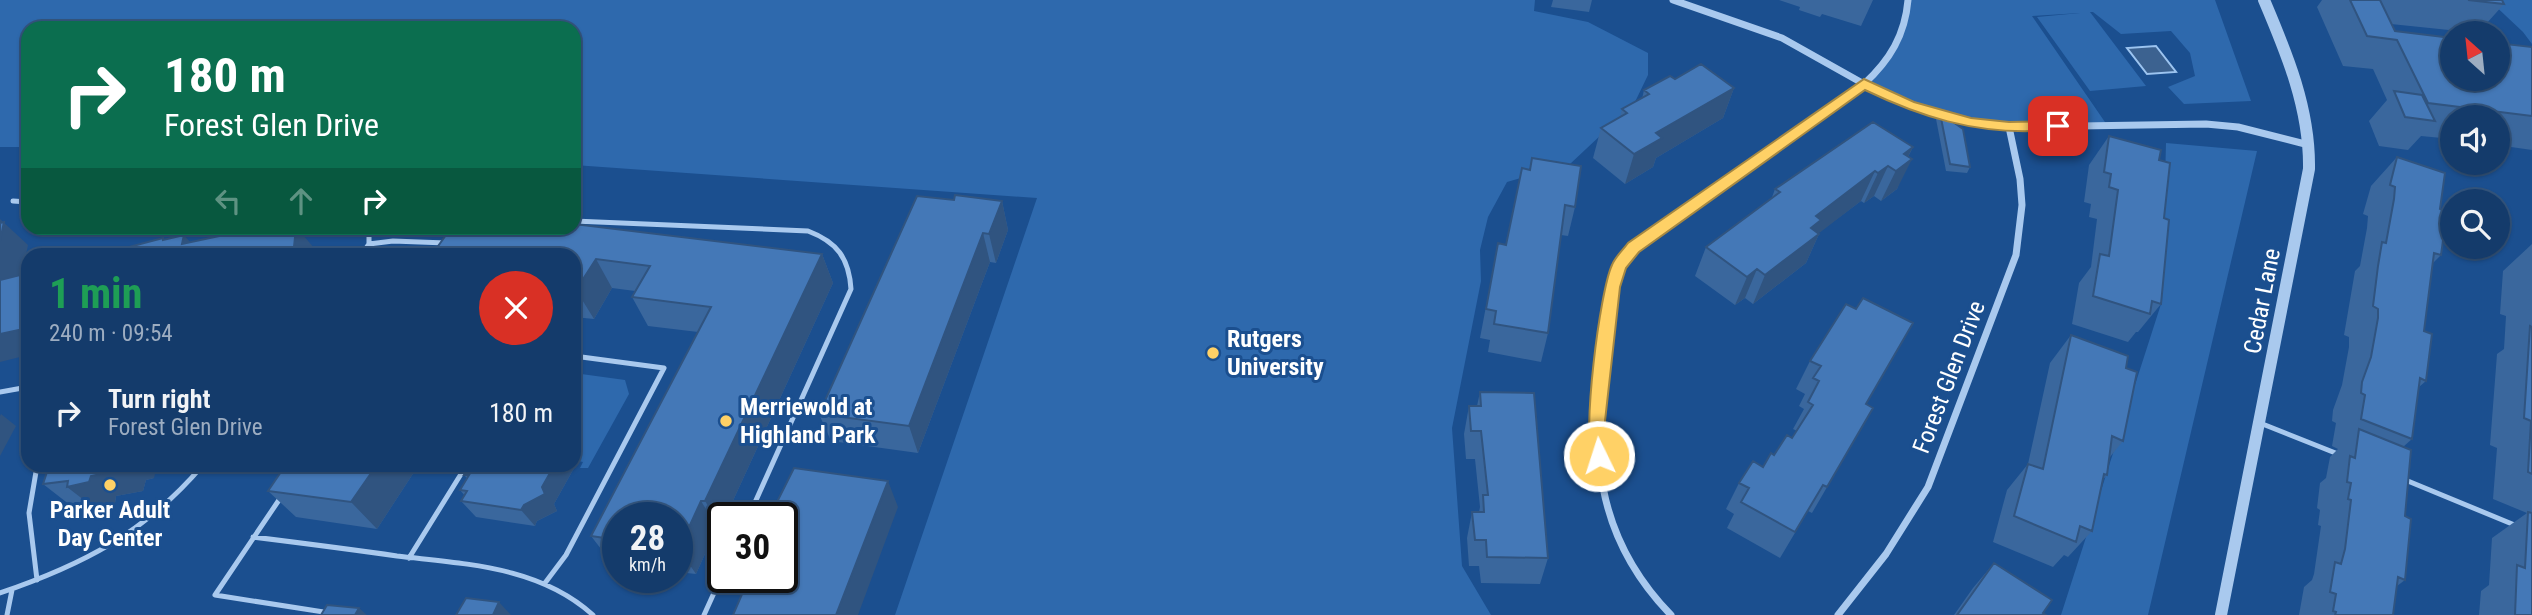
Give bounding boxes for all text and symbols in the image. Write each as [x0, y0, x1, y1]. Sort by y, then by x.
north arrow [2440, 21, 2510, 91]
map controls [2440, 21, 2510, 259]
text: 180 m [164, 47, 286, 104]
icon: right [49, 49, 140, 140]
pin [2028, 96, 2088, 156]
button: sound [2440, 105, 2510, 175]
text: Forest Glen Drive [164, 106, 379, 144]
icon: arrive [2039, 107, 2077, 145]
icon: left [209, 182, 247, 220]
icon: ahead [282, 182, 320, 220]
icon: right [355, 182, 393, 220]
button: search [2440, 189, 2510, 259]
street label: Cedar Lane [2238, 246, 2286, 356]
text: 1 min [49, 269, 142, 318]
button: close [479, 271, 553, 345]
street label: Forest Glen Drive [1907, 297, 1991, 457]
text: 240 m · 09:54 [49, 320, 173, 347]
place label: Rutgers University [1227, 325, 1324, 381]
marker: Rutgers University [1205, 345, 1221, 361]
text: Turn right [108, 384, 210, 414]
place label: Merriewold at Highland Park [740, 393, 876, 449]
icon: right [49, 394, 87, 432]
text: 180 m [489, 398, 553, 428]
marker: Merriewold at Highland Park [718, 413, 734, 429]
text: Forest Glen Drive [108, 414, 262, 441]
position arrow [1562, 419, 1636, 493]
marker: Parker Adult Day Center [102, 477, 118, 493]
place label: Parker Adult Day Center [50, 496, 170, 552]
speed limit sign: 30 [707, 502, 798, 593]
text: 28 [630, 518, 665, 559]
text: km/h [629, 554, 666, 575]

